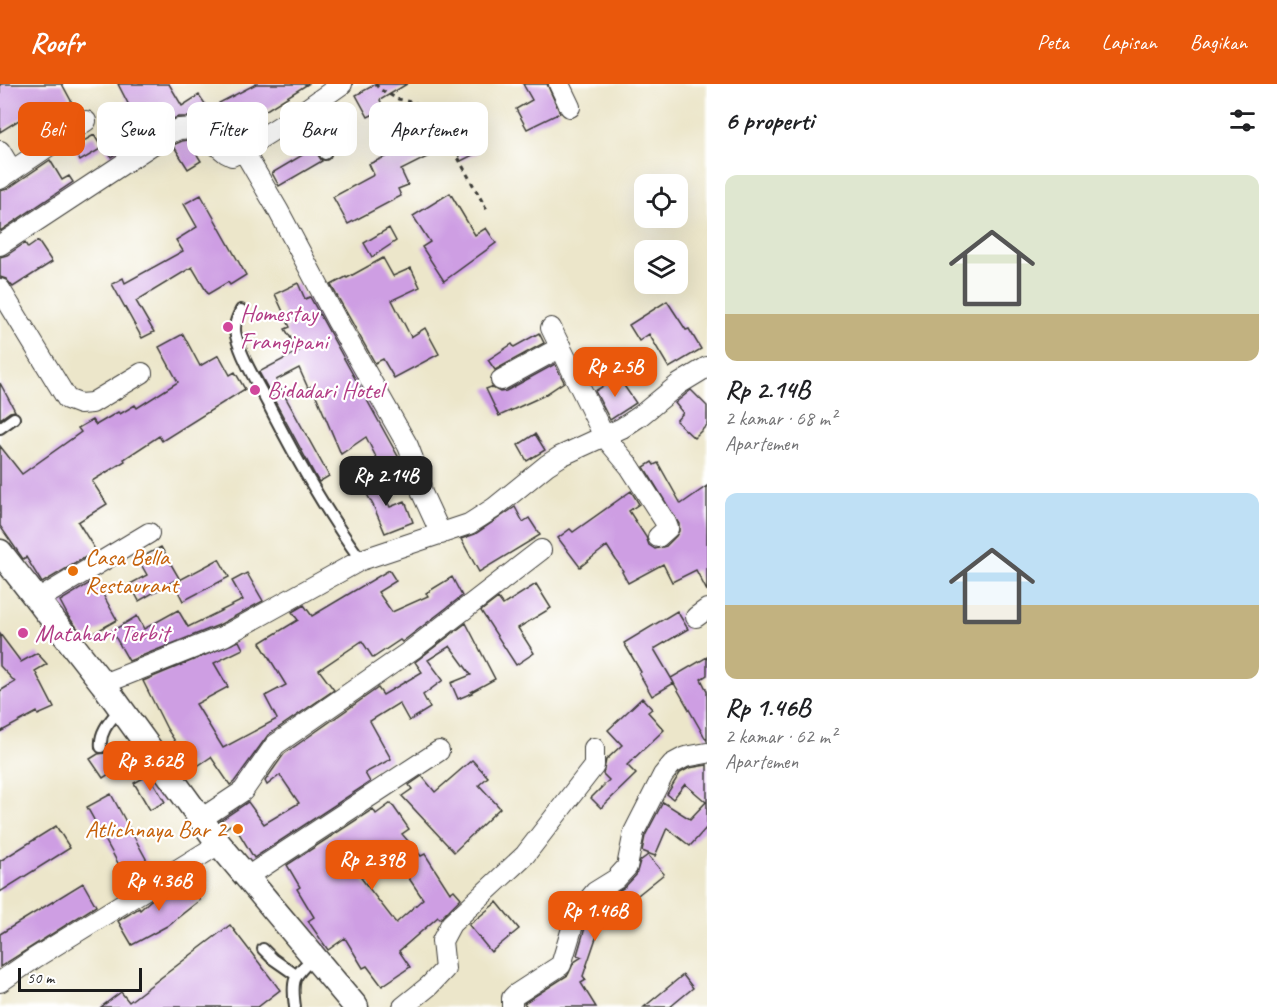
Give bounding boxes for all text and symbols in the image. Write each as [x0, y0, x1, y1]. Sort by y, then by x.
text: Roofr [30, 25, 84, 60]
text: Peta [1037, 29, 1069, 55]
text: Lapisan [1102, 29, 1157, 55]
text: Bagikan [1190, 29, 1247, 55]
chip: Beli [18, 102, 85, 156]
chip: Sewa [97, 102, 175, 156]
chip: Filter [187, 102, 268, 156]
chip: Baru [280, 102, 357, 156]
chip: Apartemen [369, 102, 488, 156]
text: 6 properti [725, 104, 814, 137]
icon: filters [1226, 104, 1259, 137]
map controls [634, 174, 688, 294]
button: locate [634, 174, 688, 228]
icon: home [938, 214, 1046, 322]
button: layers [634, 240, 688, 294]
place label: Homestay Frangipani [240, 298, 330, 356]
marker: Homestay Frangipani [221, 320, 235, 334]
pin: Rp 2.5B [560, 347, 670, 398]
text: Rp 2.5B [587, 354, 643, 379]
text: Rp 2.14B [725, 373, 810, 406]
place label: Bidadari Hotel [267, 375, 387, 405]
marker: Bidadari Hotel [248, 383, 262, 397]
text: 2 kamar · 68 m² [725, 406, 836, 431]
text: Apartemen [725, 431, 798, 456]
pin: Rp 2.14B [324, 456, 448, 507]
text: Rp 2.14B [353, 463, 419, 488]
icon: home [938, 532, 1046, 640]
place label: Casa Bella Restaurant [85, 542, 180, 600]
marker: Casa Bella Restaurant [66, 564, 80, 578]
place label: Matahari Terbit [35, 618, 172, 648]
marker: Matahari Terbit [16, 626, 30, 640]
text: Rp 1.46B [725, 691, 810, 724]
text: 2 kamar · 62 m² [725, 724, 836, 749]
pin: Rp 3.62B [88, 741, 212, 792]
text: Rp 3.62B [117, 748, 183, 773]
text: Apartemen [725, 749, 798, 774]
place label: Atlichnaya Bar 2 [85, 814, 228, 844]
marker: Atlichnaya Bar 2 [231, 822, 245, 836]
pin: Rp 2.39B [310, 840, 434, 891]
text: Rp 2.39B [340, 847, 404, 872]
pin: Rp 4.36B [97, 861, 221, 912]
text: Rp 4.36B [126, 868, 192, 893]
pin: Rp 1.46B [533, 891, 657, 942]
text: Rp 1.46B [562, 898, 628, 923]
scale bar [18, 965, 142, 992]
text: 50 m [27, 968, 54, 988]

